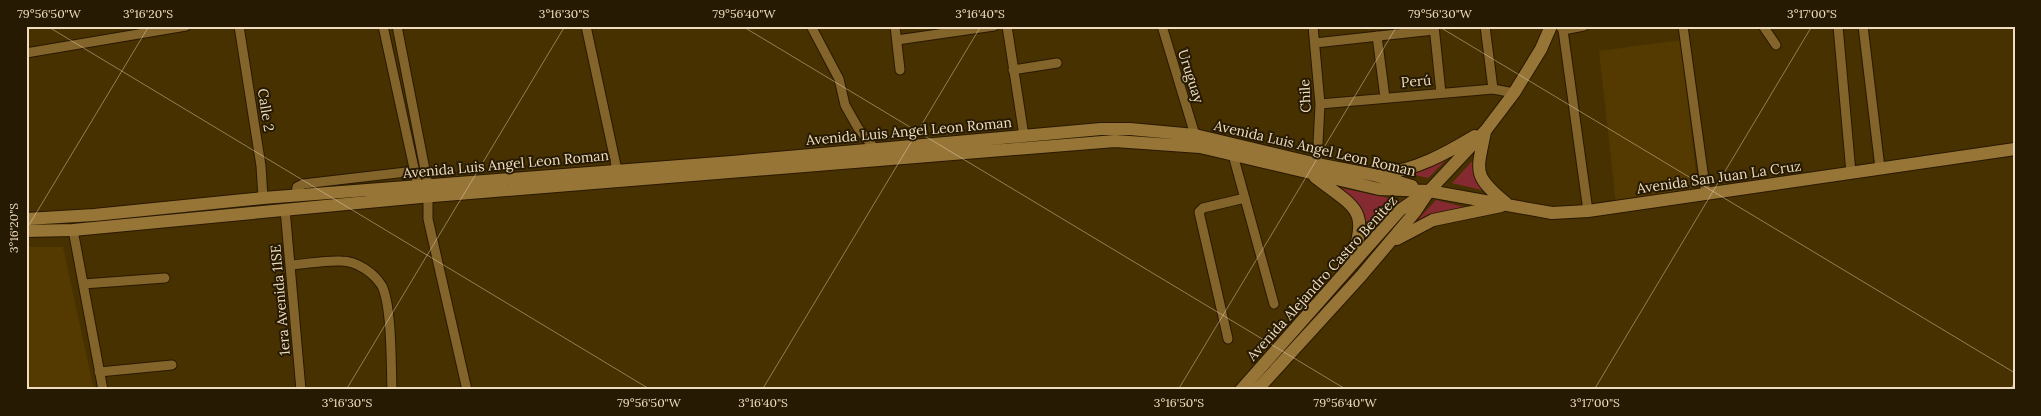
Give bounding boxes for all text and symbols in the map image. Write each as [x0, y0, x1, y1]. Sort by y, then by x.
text: 79°56'50"W [17, 6, 82, 21]
text: 3°16'20"S [123, 6, 173, 21]
text: 3°16'30"S [539, 6, 589, 21]
text: 79°56'40"W [713, 6, 776, 21]
text: 3°16'40"S [955, 6, 1005, 21]
text: 79°56'30"W [1408, 6, 1473, 21]
text: 3°17'00"S [1787, 6, 1837, 21]
street label: Uruguay [1174, 47, 1208, 106]
street label: Perú [1400, 71, 1432, 91]
street label: Chile [1295, 78, 1315, 113]
street label: Calle 2 [254, 87, 278, 133]
street label: Avenida Luis Angel Leon Roman [804, 113, 1013, 149]
street label: Avenida Luis Angel Leon Roman [1211, 116, 1418, 180]
street label: Avenida Luis Angel Leon Roman [401, 146, 610, 182]
street label: Avenida San Juan La Cruz [1635, 157, 1802, 198]
street label: Avenida Alejandro Castro Benitez [1242, 192, 1401, 365]
text: 3°16'20"S [6, 203, 21, 253]
street label: 1era Avenida 11SE [266, 244, 294, 356]
text: 3°16'30"S [322, 395, 372, 410]
text: 79°56'50"W [617, 395, 682, 410]
text: 3°16'40"S [738, 395, 788, 410]
text: 3°16'50"S [1154, 395, 1204, 410]
text: 79°56'40"W [1314, 395, 1377, 410]
text: 3°17'00"S [1570, 395, 1620, 410]

